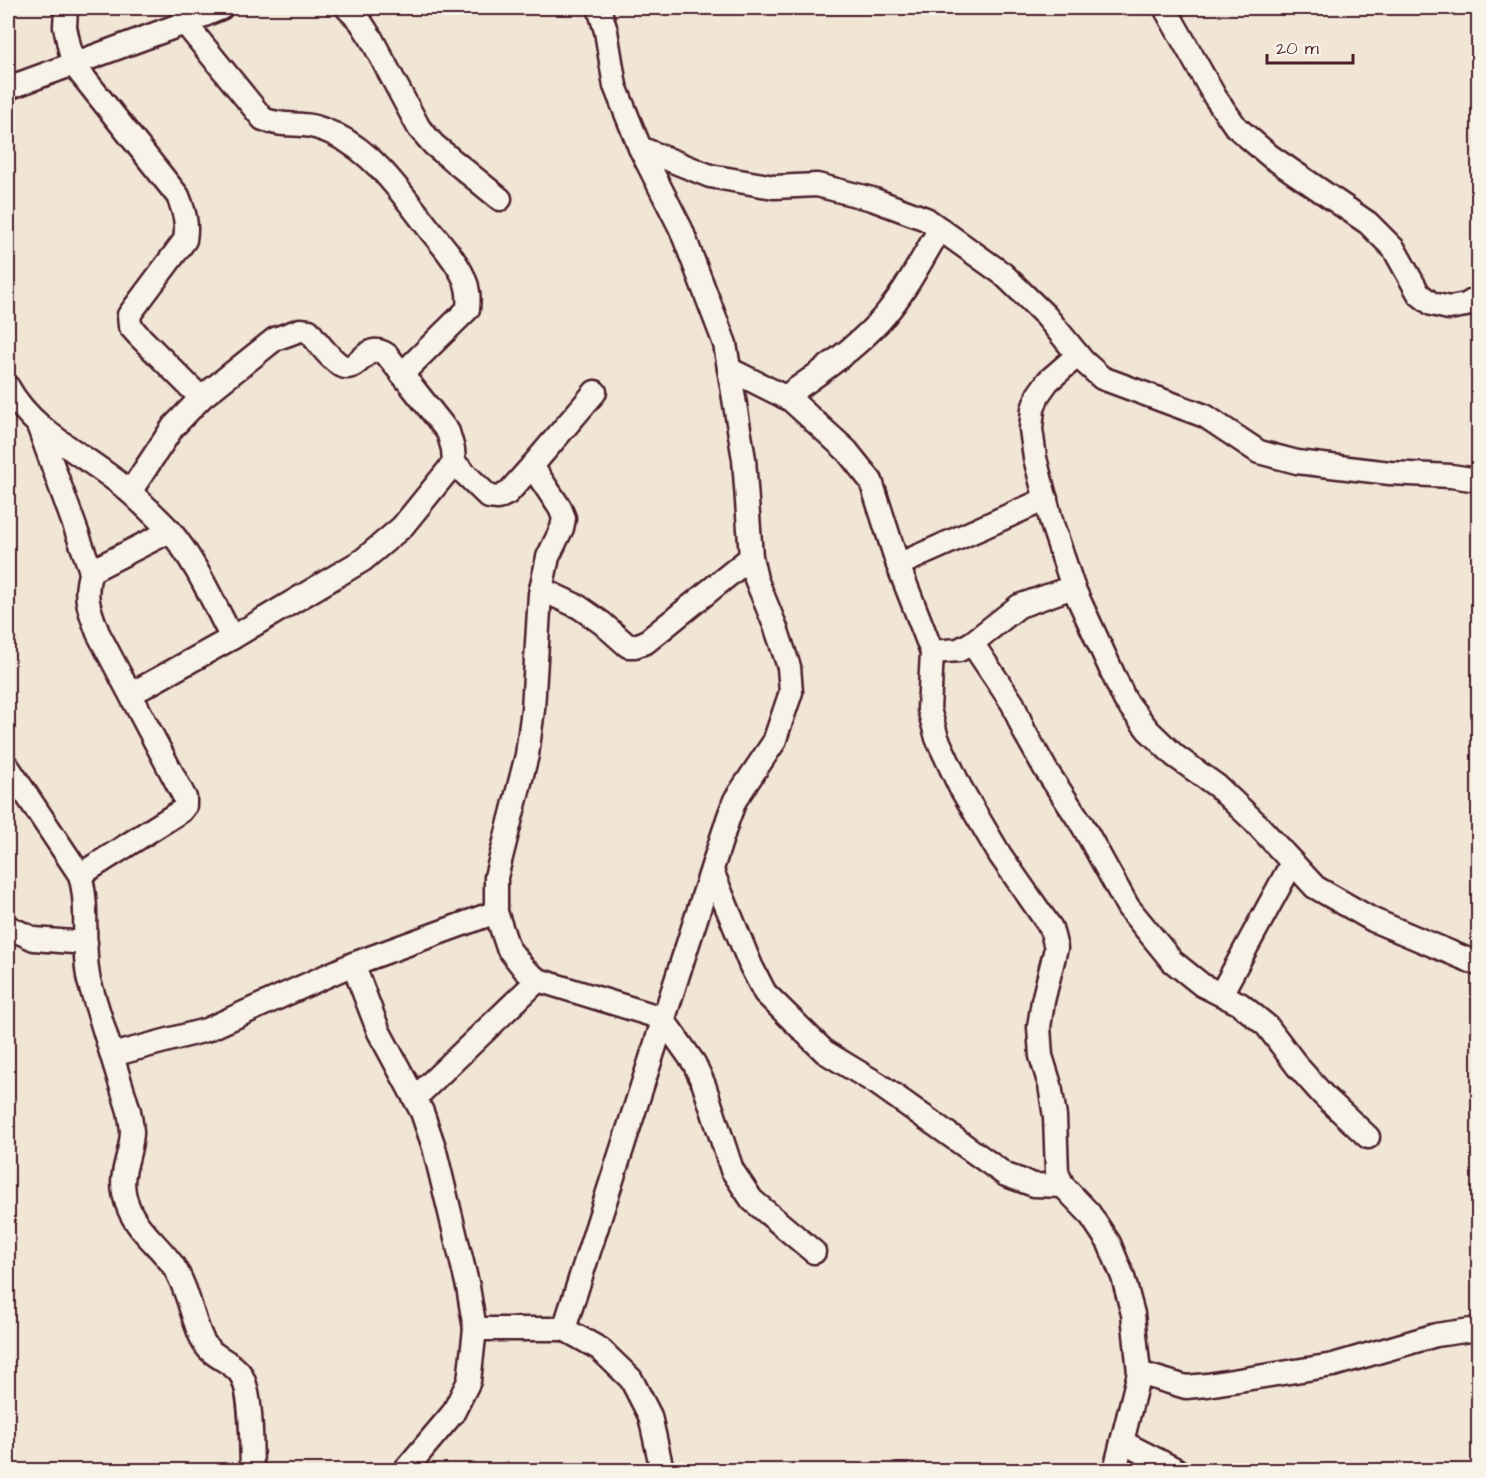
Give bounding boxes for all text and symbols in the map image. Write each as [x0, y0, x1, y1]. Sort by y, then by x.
scale bar [1267, 27, 1352, 65]
text: 20 m [1276, 36, 1319, 61]

